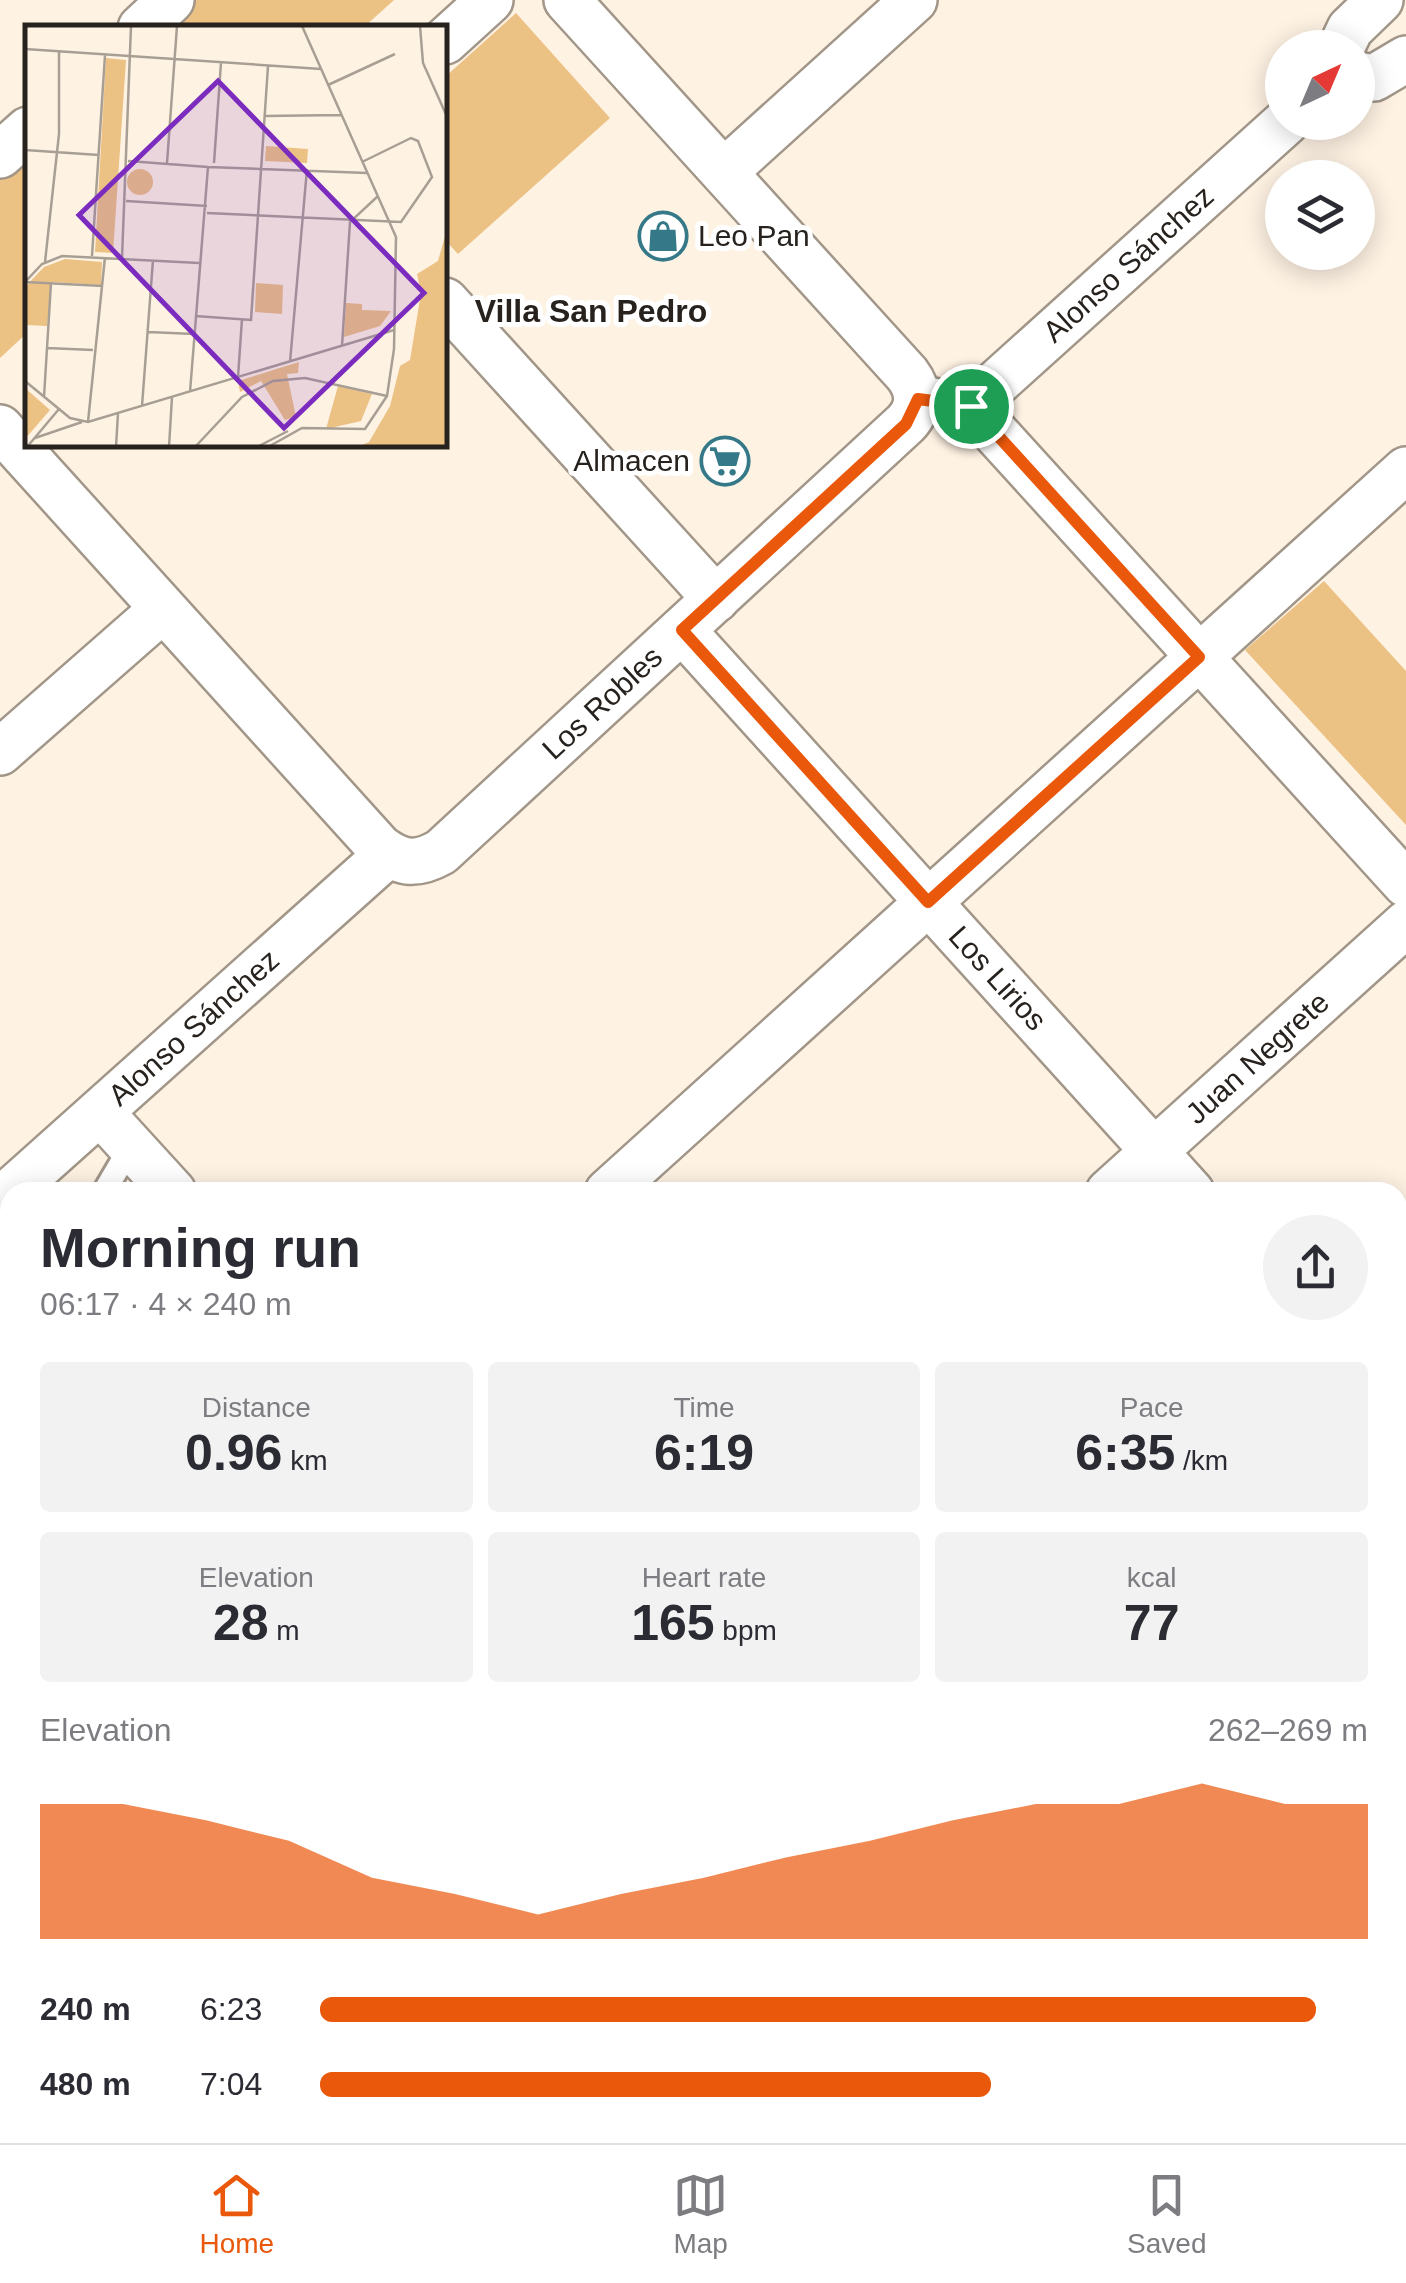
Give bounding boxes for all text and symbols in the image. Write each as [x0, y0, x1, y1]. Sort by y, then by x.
inset map [25, 25, 448, 448]
north arrow [1265, 30, 1375, 140]
map controls [1265, 30, 1375, 270]
button: layers [1265, 160, 1375, 270]
street label: Alonso Sánchez [1037, 179, 1220, 349]
shop icon: Leo Pan [637, 210, 689, 262]
place label: Leo Pan [698, 219, 810, 252]
district label: Villa San Pedro [475, 293, 707, 329]
pin [929, 364, 1014, 449]
icon: arrive [944, 379, 999, 434]
supermarket icon: Almacen [699, 435, 751, 487]
place label: Almacen [573, 444, 690, 477]
street label: Los Robles [536, 640, 668, 766]
street label: Los Lirios [943, 919, 1053, 1037]
street label: Alonso Sánchez [102, 943, 285, 1112]
street label: Juan Negrete [1179, 985, 1335, 1130]
button: share [1263, 1215, 1368, 1320]
text: Morning run [40, 1217, 361, 1279]
text: 06:17 · 4 × 240 m [40, 1286, 292, 1322]
text: Distance [202, 1392, 311, 1423]
text: Time [673, 1392, 735, 1423]
text: Pace [1120, 1392, 1184, 1423]
text: 0.96 [185, 1425, 282, 1481]
text: 6:19 [654, 1425, 754, 1481]
text: 6:35 [1075, 1425, 1175, 1481]
text: km [282, 1445, 328, 1476]
text: /km [1175, 1445, 1228, 1476]
text: Elevation [199, 1562, 314, 1593]
text: Heart rate [642, 1562, 766, 1593]
text: kcal [1127, 1562, 1177, 1593]
text: 28 [213, 1595, 269, 1651]
text: 165 [631, 1595, 715, 1651]
text: 77 [1124, 1595, 1179, 1651]
text: m [269, 1615, 300, 1646]
text: bpm [715, 1615, 777, 1646]
text: Elevation [40, 1712, 172, 1748]
text: 262–269 m [1208, 1712, 1368, 1748]
text: 240 m [40, 1991, 131, 2027]
text: 6:23 [200, 1991, 262, 2027]
text: 480 m [40, 2066, 131, 2102]
text: 7:04 [200, 2066, 262, 2102]
tab: Home [199, 2168, 274, 2260]
tab: Map [673, 2168, 728, 2260]
tab: Saved [1127, 2168, 1206, 2260]

